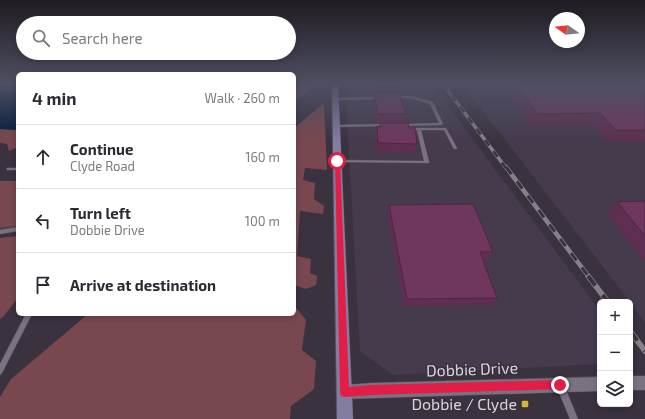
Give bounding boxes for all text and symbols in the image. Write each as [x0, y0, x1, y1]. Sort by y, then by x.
north arrow [549, 12, 585, 48]
search box [16, 16, 296, 60]
icon: search [30, 27, 52, 49]
text: Search here [62, 29, 143, 47]
text: 4 min [32, 88, 76, 108]
text: Walk · 260 m [205, 90, 280, 106]
text: Continue [70, 140, 133, 158]
icon: ahead [32, 146, 54, 168]
text: 160 m [245, 149, 280, 165]
route start [328, 152, 346, 170]
text: Clyde Road [70, 158, 135, 174]
text: Turn left [70, 204, 131, 222]
icon: left [32, 210, 54, 232]
text: 100 m [245, 213, 280, 229]
text: Dobbie Drive [70, 222, 145, 238]
icon: arrive [32, 274, 54, 296]
text: Arrive at destination [70, 276, 216, 294]
map controls [597, 299, 633, 407]
button: + [597, 299, 633, 335]
button: − [597, 335, 633, 371]
street label: Dobbie Drive [426, 357, 518, 380]
button: layers [597, 371, 633, 407]
route end [551, 376, 569, 394]
place label: Dobbie / Clyde [411, 394, 517, 413]
marker: Dobbie / Clyde [520, 399, 530, 409]

